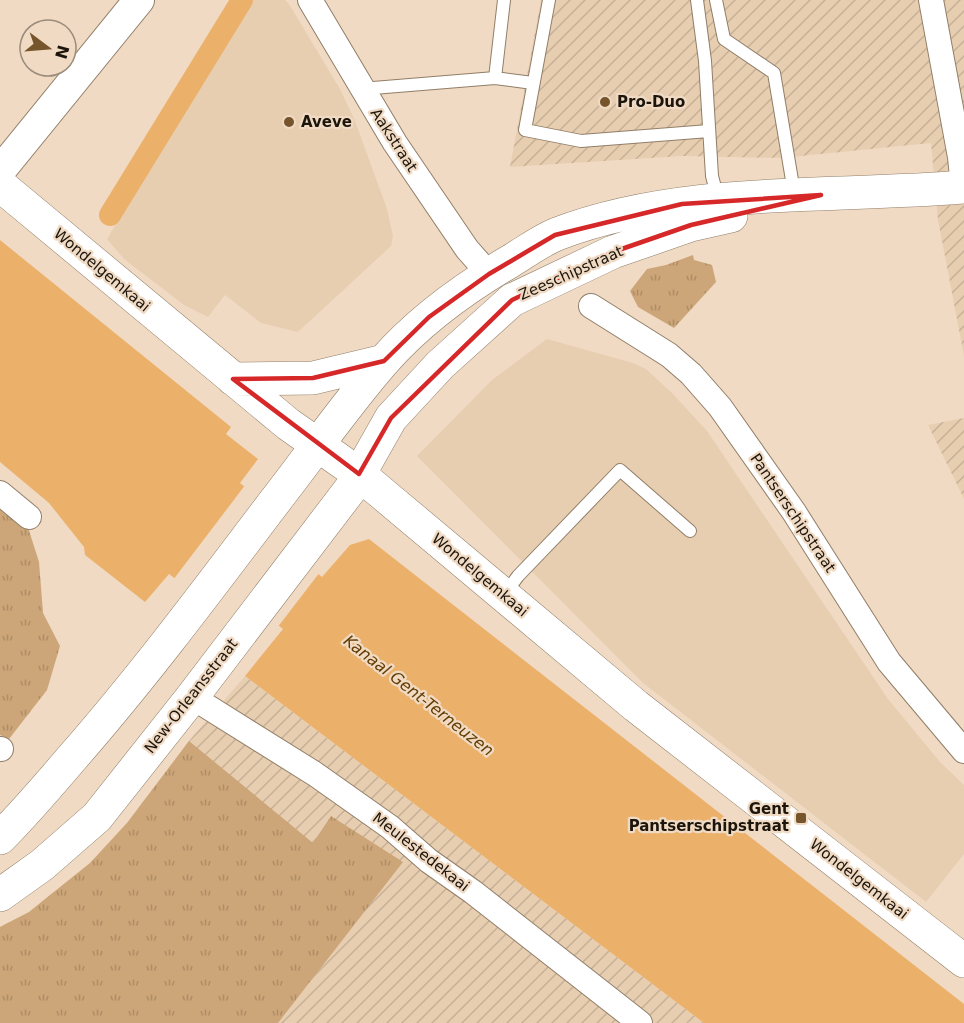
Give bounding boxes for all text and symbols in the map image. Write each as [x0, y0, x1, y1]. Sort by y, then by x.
north arrow [18, 18, 78, 78]
text: N [51, 43, 73, 61]
place label: Pro-Duo [617, 93, 685, 111]
marker: Pro-Duo [598, 95, 612, 109]
street label: Aakstraat [367, 105, 421, 175]
place label: Aveve [301, 113, 352, 131]
marker: Aveve [282, 115, 296, 129]
street label: Wondelgemkaai [50, 225, 154, 315]
street label: Zeeschipstraat [516, 242, 626, 304]
street label: Pantserschipstraat [747, 450, 840, 576]
street label: Wondelgemkaai [428, 530, 532, 620]
water label: Kanaal Gent-Terneuzen [340, 631, 497, 760]
street label: New-Orleansstraat [141, 635, 241, 757]
place label: Gent Pantserschipstraat [629, 800, 789, 835]
street label: Meulestedekaai [369, 809, 473, 895]
marker: Gent Pantserschipstraat [794, 811, 808, 825]
street label: Wondelgemkaai [806, 835, 912, 923]

